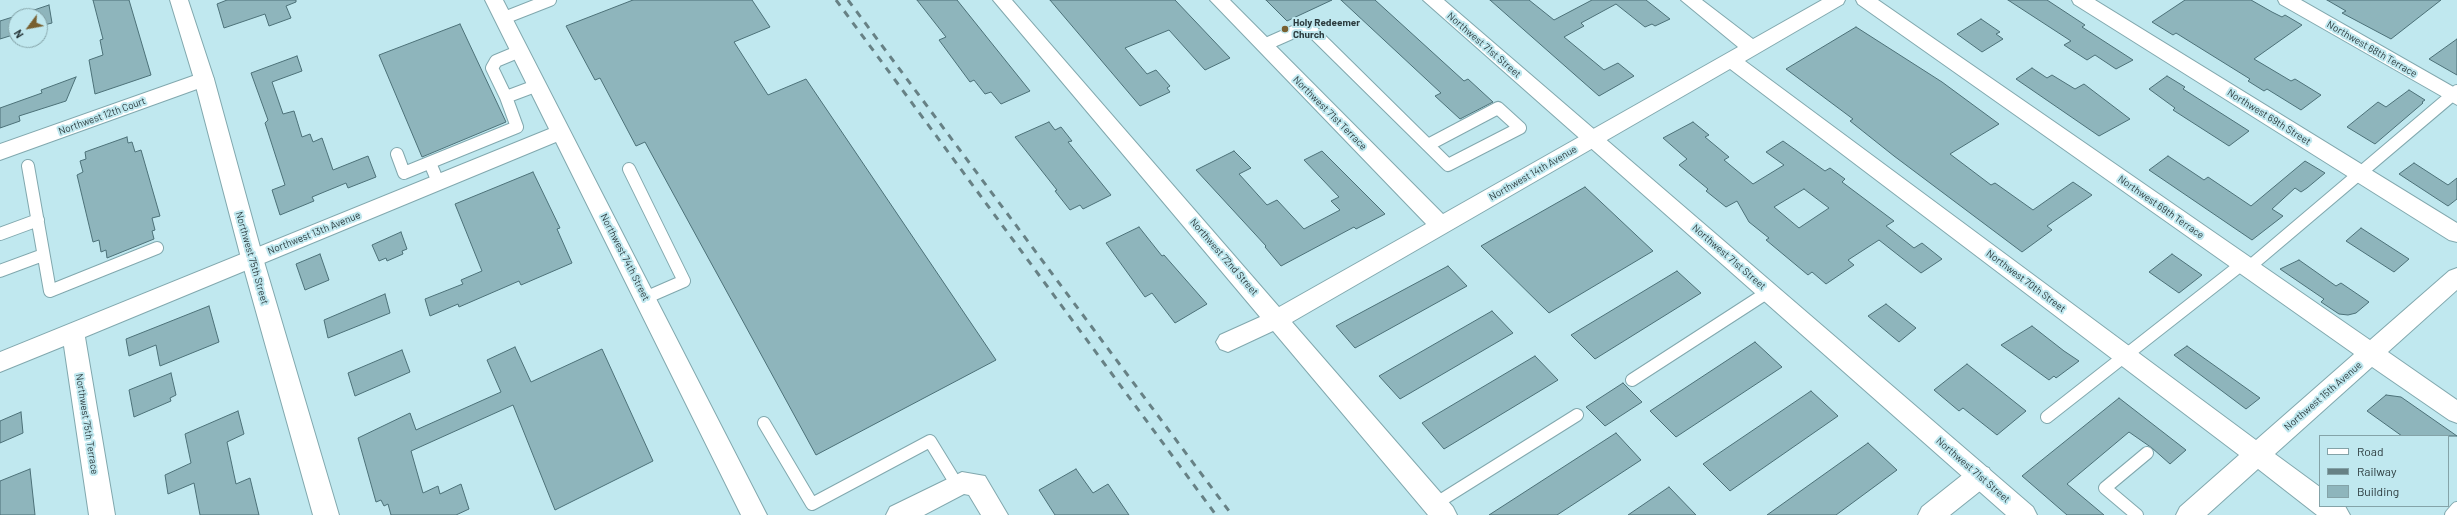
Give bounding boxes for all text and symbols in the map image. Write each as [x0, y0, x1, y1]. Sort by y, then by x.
north arrow [8, 8, 48, 48]
street label: Northwest 71st Street [1445, 10, 1523, 80]
place label: Holy Redeemer Church [1293, 17, 1360, 40]
street label: Northwest 68th Terrace [2325, 18, 2419, 80]
marker: Holy Redeemer Church [1280, 24, 1290, 34]
text: N [11, 28, 26, 41]
street label: Northwest 71st Terrace [1291, 74, 1369, 152]
street label: Northwest 69th Street [2225, 86, 2313, 148]
street label: Northwest 12th Court [57, 95, 147, 137]
street label: Northwest 14th Avenue [1487, 143, 1579, 203]
street label: Northwest 69th Terrace [2116, 173, 2206, 241]
street label: Northwest 13th Avenue [266, 209, 362, 257]
street label: Northwest 75th Street [233, 210, 271, 306]
street label: Northwest 74th Street [598, 211, 652, 303]
street label: Northwest 72nd Street [1187, 216, 1261, 298]
street label: Northwest 71st Street [1690, 222, 1768, 292]
street label: Northwest 70th Street [1984, 247, 2068, 315]
street label: Northwest 15th Avenue [2282, 359, 2364, 433]
street label: Northwest 75th Terrace [73, 373, 101, 475]
street label: Northwest 71st Street [1934, 435, 2012, 505]
legend [2319, 435, 2449, 507]
text: Road [2357, 444, 2384, 458]
text: Railway [2357, 464, 2396, 478]
text: Building [2357, 484, 2399, 498]

